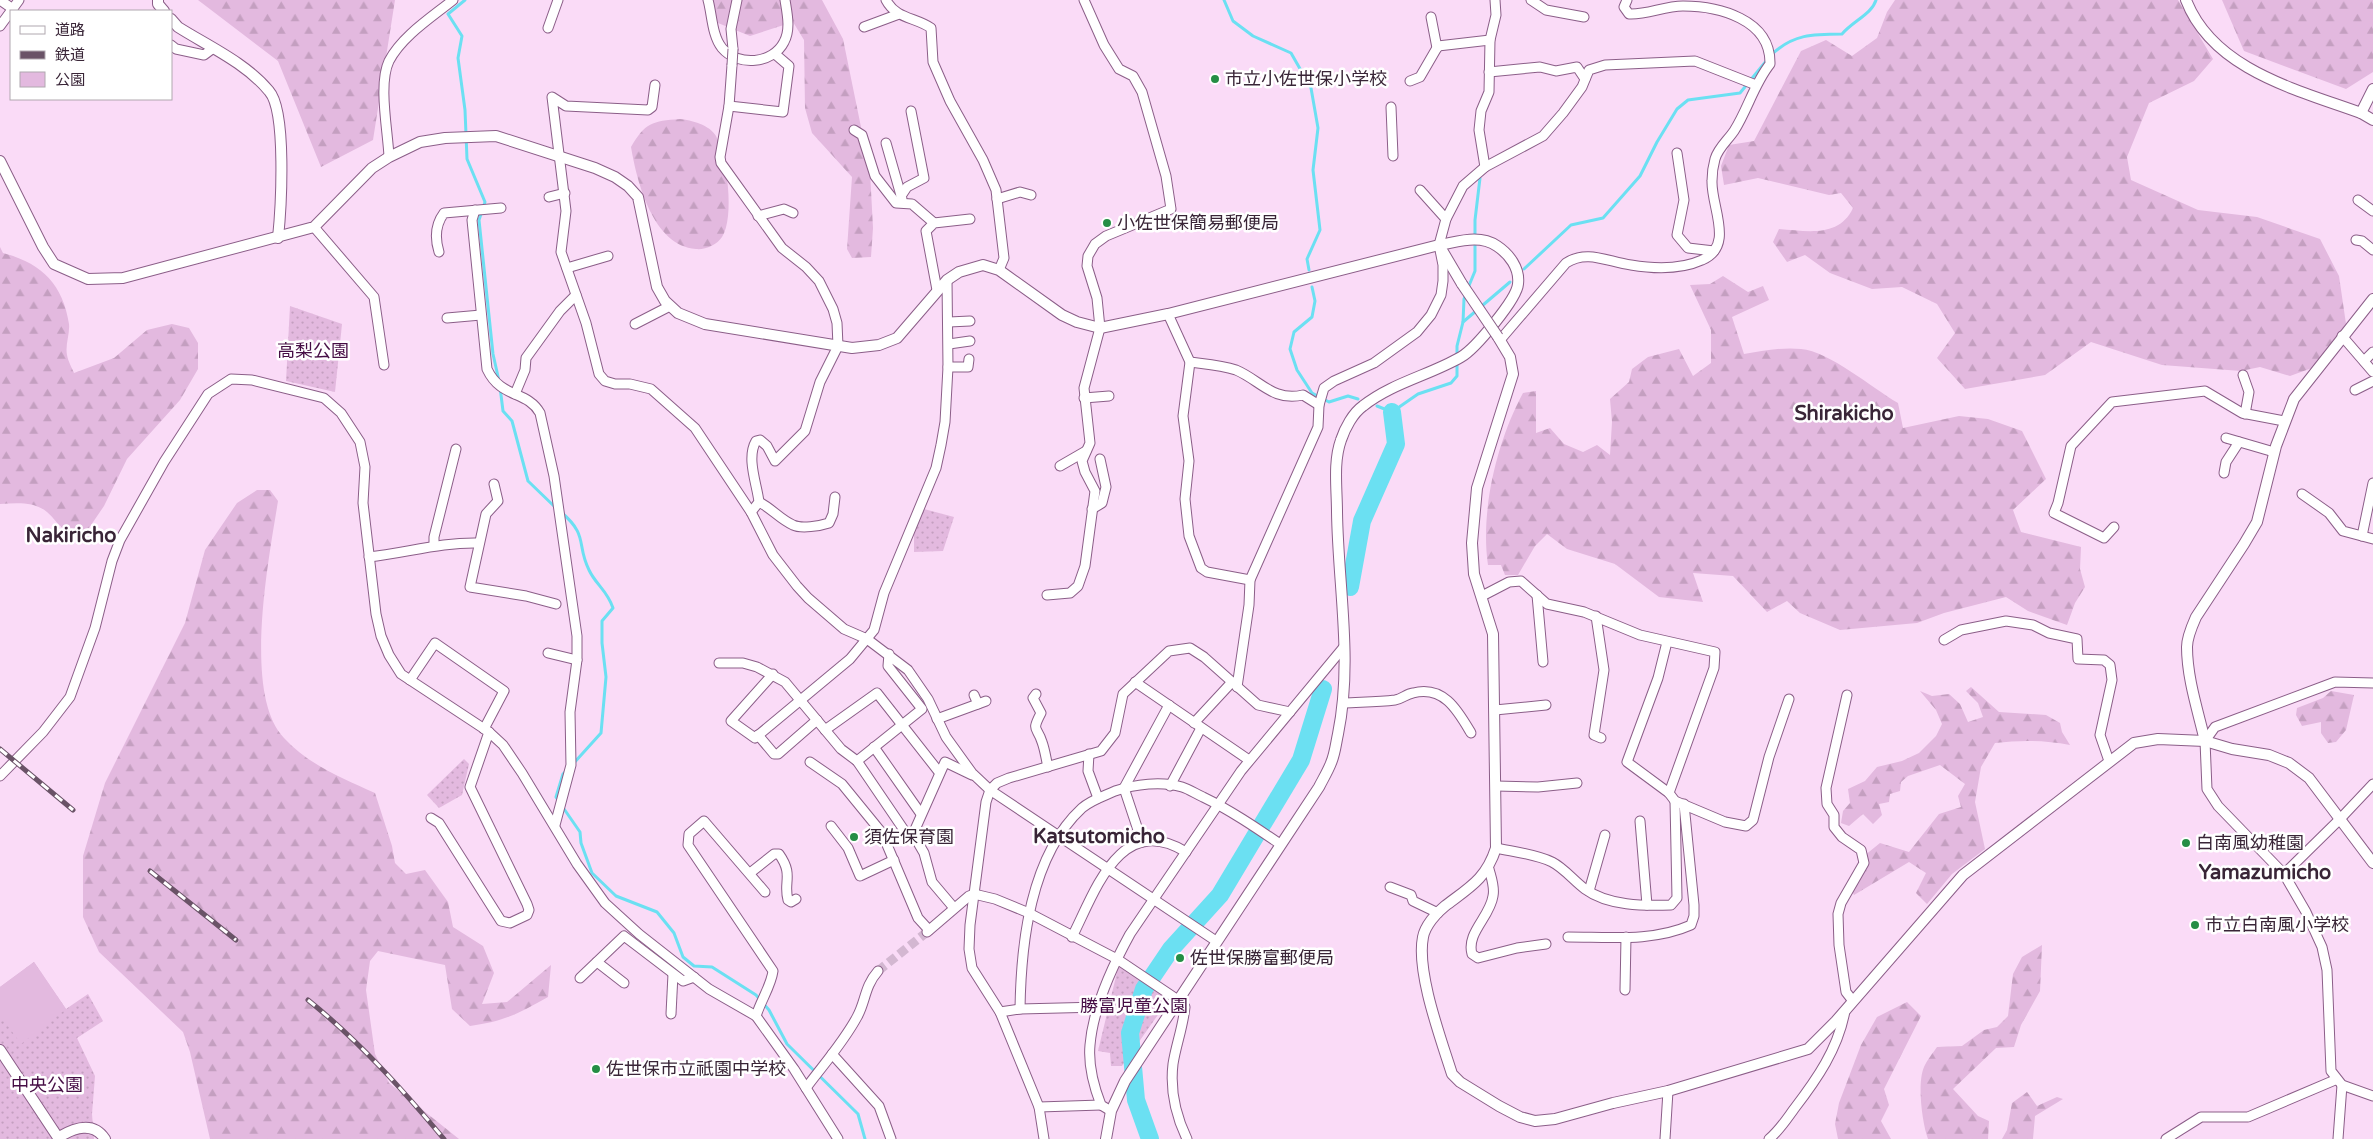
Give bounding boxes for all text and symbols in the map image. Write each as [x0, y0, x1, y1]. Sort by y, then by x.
legend [10, 10, 172, 100]
text: 道路 [55, 21, 85, 39]
text: 鉄道 [55, 46, 85, 64]
place label: 市立小佐世保小学校 [1225, 68, 1387, 90]
text: 公園 [55, 71, 85, 89]
marker: 市立小佐世保小学校 [1209, 73, 1221, 85]
place label: 小佐世保簡易郵便局 [1117, 212, 1279, 234]
marker: 小佐世保簡易郵便局 [1101, 217, 1113, 229]
park label: 高梨公園 [277, 340, 349, 362]
district label: Shirakicho [1794, 402, 1894, 426]
district label: Nakiricho [26, 524, 116, 548]
district label: Katsutomicho [1033, 825, 1165, 849]
place label: 須佐保育園 [864, 826, 954, 848]
marker: 須佐保育園 [848, 831, 860, 843]
place label: 白南風幼稚園 [2196, 832, 2304, 854]
marker: 白南風幼稚園 [2180, 837, 2192, 849]
district label: Yamazumicho [2199, 861, 2331, 885]
place label: 市立白南風小学校 [2205, 914, 2349, 936]
marker: 市立白南風小学校 [2189, 919, 2201, 931]
place label: 佐世保勝富郵便局 [1190, 947, 1334, 969]
marker: 佐世保勝富郵便局 [1174, 952, 1186, 964]
park label: 勝富児童公園 [1080, 995, 1188, 1017]
place label: 佐世保市立祇園中学校 [606, 1058, 786, 1080]
marker: 佐世保市立祇園中学校 [590, 1063, 602, 1075]
park label: 中央公園 [11, 1074, 83, 1096]

